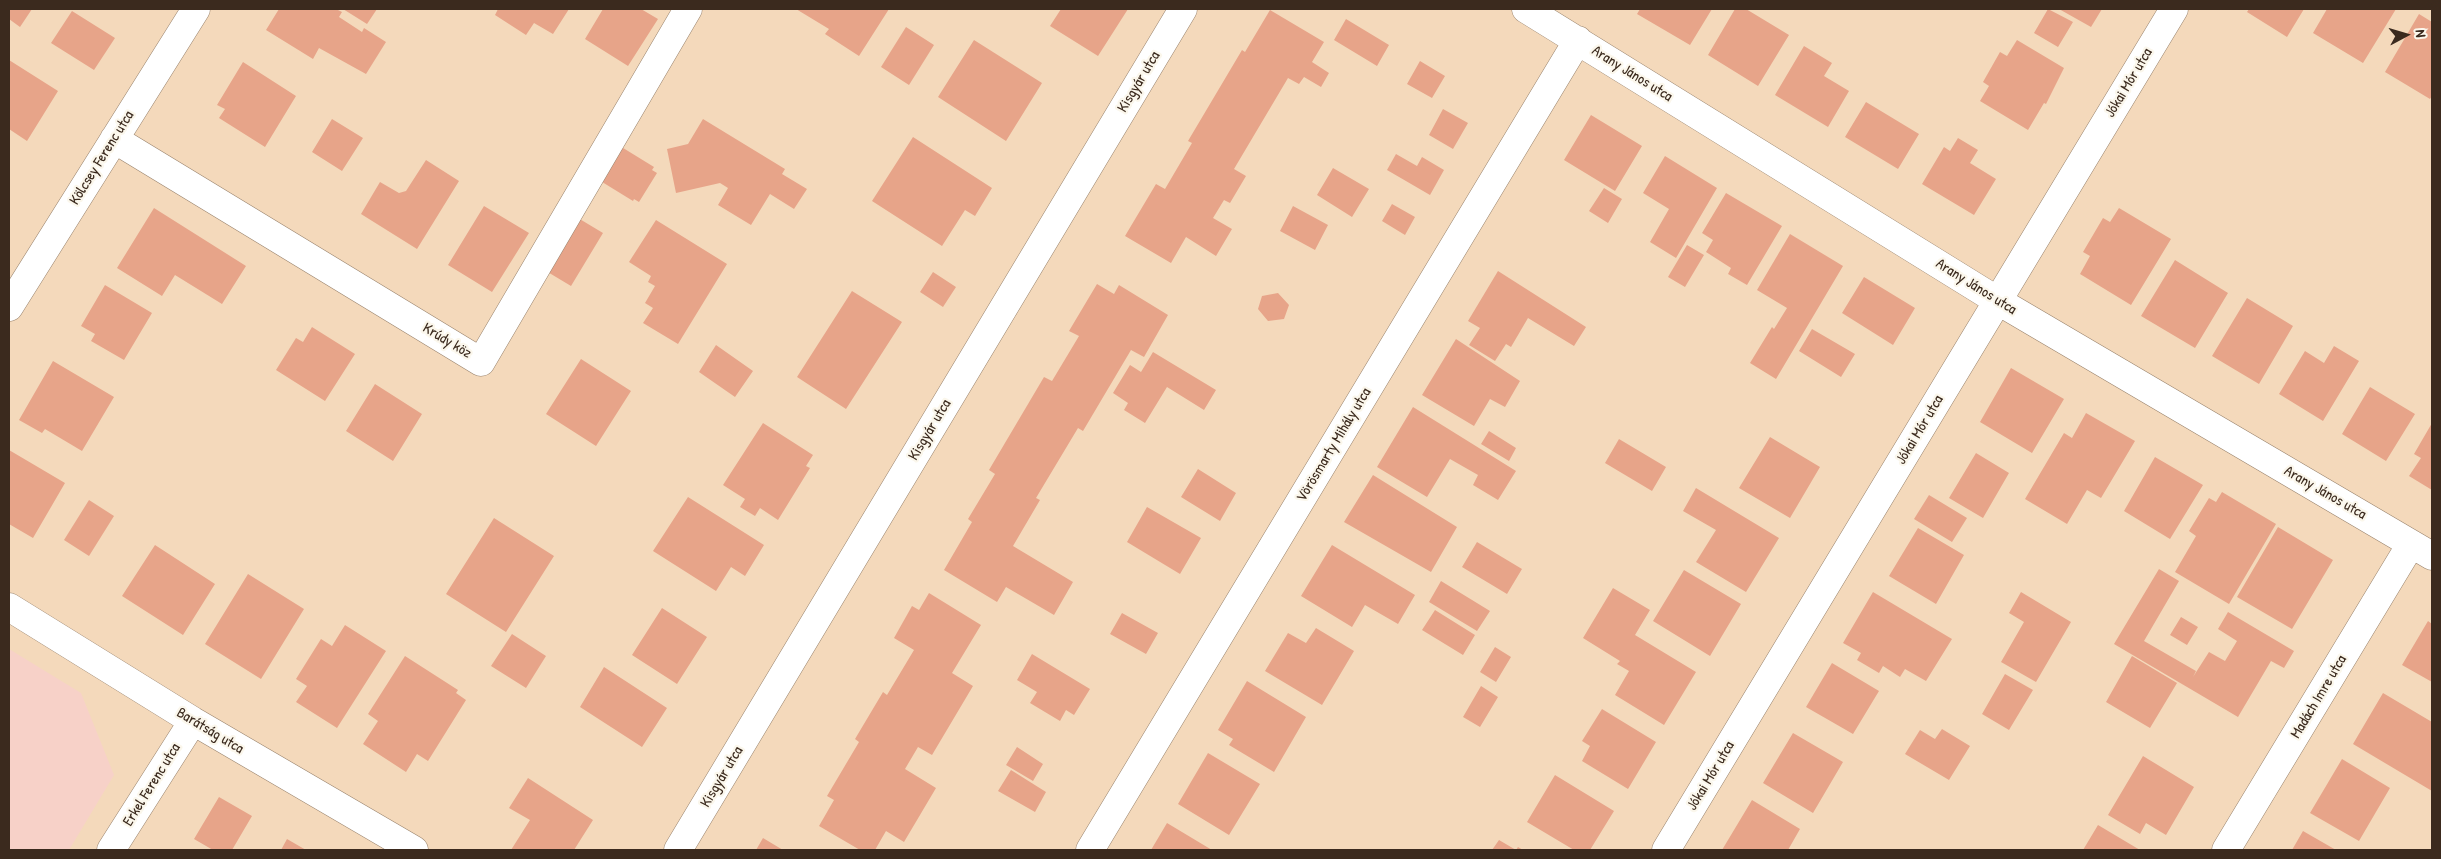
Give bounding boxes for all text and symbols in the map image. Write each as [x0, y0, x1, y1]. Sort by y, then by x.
north arrow [2381, 10, 2431, 60]
text: N [2412, 29, 2431, 38]
street label: Arany János utca [1588, 42, 1676, 106]
street label: Jókai Mór utca [2101, 45, 2157, 121]
street label: Kisgyár utca [1114, 48, 1164, 116]
street label: Kölcsey Ferenc utca [66, 108, 138, 208]
street label: Arany János utca [1932, 255, 2020, 319]
street label: Krúdy köz [419, 319, 475, 363]
street label: Vörösmarty Mihály utca [1293, 385, 1375, 505]
street label: Jókai Mór utca [1892, 392, 1948, 468]
street label: Kisgyár utca [905, 396, 955, 464]
street label: Arany János utca [2281, 462, 2369, 524]
street label: Madách Imre utca [2287, 652, 2351, 742]
street label: Barátság utca [173, 704, 247, 758]
street label: Jókai Mór utca [1683, 738, 1739, 814]
street label: Erkel Ferenc utca [119, 740, 185, 830]
street label: Kisgyár utca [697, 743, 747, 811]

